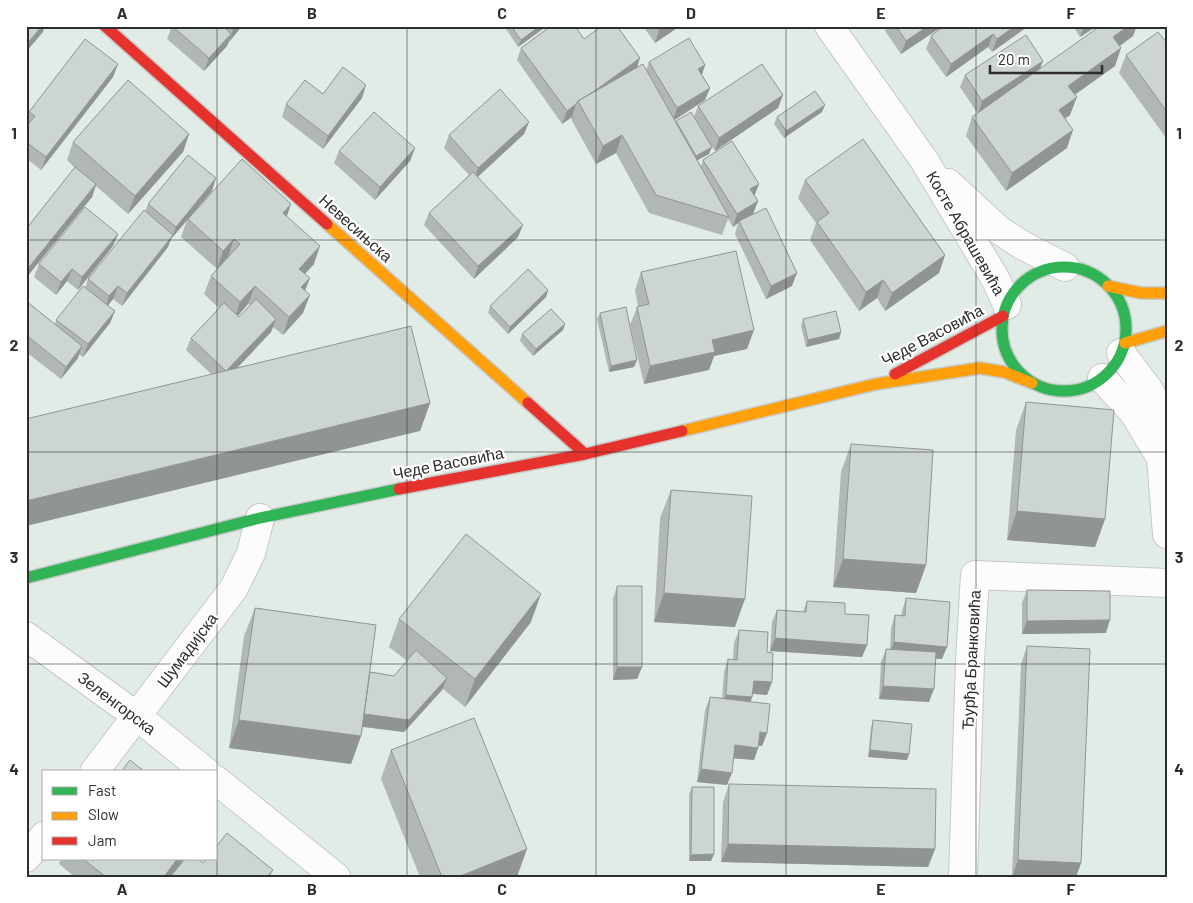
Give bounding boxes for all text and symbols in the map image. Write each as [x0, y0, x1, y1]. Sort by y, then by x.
text: A [117, 3, 128, 22]
text: B [307, 3, 317, 22]
text: C [497, 3, 507, 22]
text: D [686, 3, 696, 22]
text: E [876, 3, 886, 22]
text: F [1067, 3, 1076, 22]
scale bar [990, 42, 1103, 74]
text: 20 m [998, 50, 1030, 68]
text: 1 [11, 123, 17, 142]
text: 1 [1176, 123, 1182, 142]
street label: Косте Абрашевића [923, 167, 1010, 298]
street label: Невесињска [316, 190, 397, 265]
street label: Чеде Васовића [878, 300, 986, 369]
text: 2 [10, 335, 19, 354]
text: 2 [1175, 335, 1184, 354]
street label: Чеде Васовића [391, 442, 505, 483]
text: 3 [10, 547, 18, 566]
text: 3 [1175, 547, 1183, 566]
street label: Ђурђа Бранковића [957, 589, 984, 730]
street label: Шумадијска [152, 609, 221, 691]
street label: Зеленгорска [75, 667, 160, 738]
text: 4 [9, 759, 19, 778]
text: 4 [1174, 759, 1184, 778]
legend [42, 770, 218, 860]
text: Fast [88, 781, 116, 799]
text: Slow [88, 805, 119, 823]
text: Jam [88, 831, 117, 849]
text: A [117, 879, 128, 898]
text: B [307, 879, 317, 898]
text: C [497, 879, 507, 898]
text: D [686, 879, 696, 898]
text: E [876, 879, 886, 898]
text: F [1067, 879, 1076, 898]

